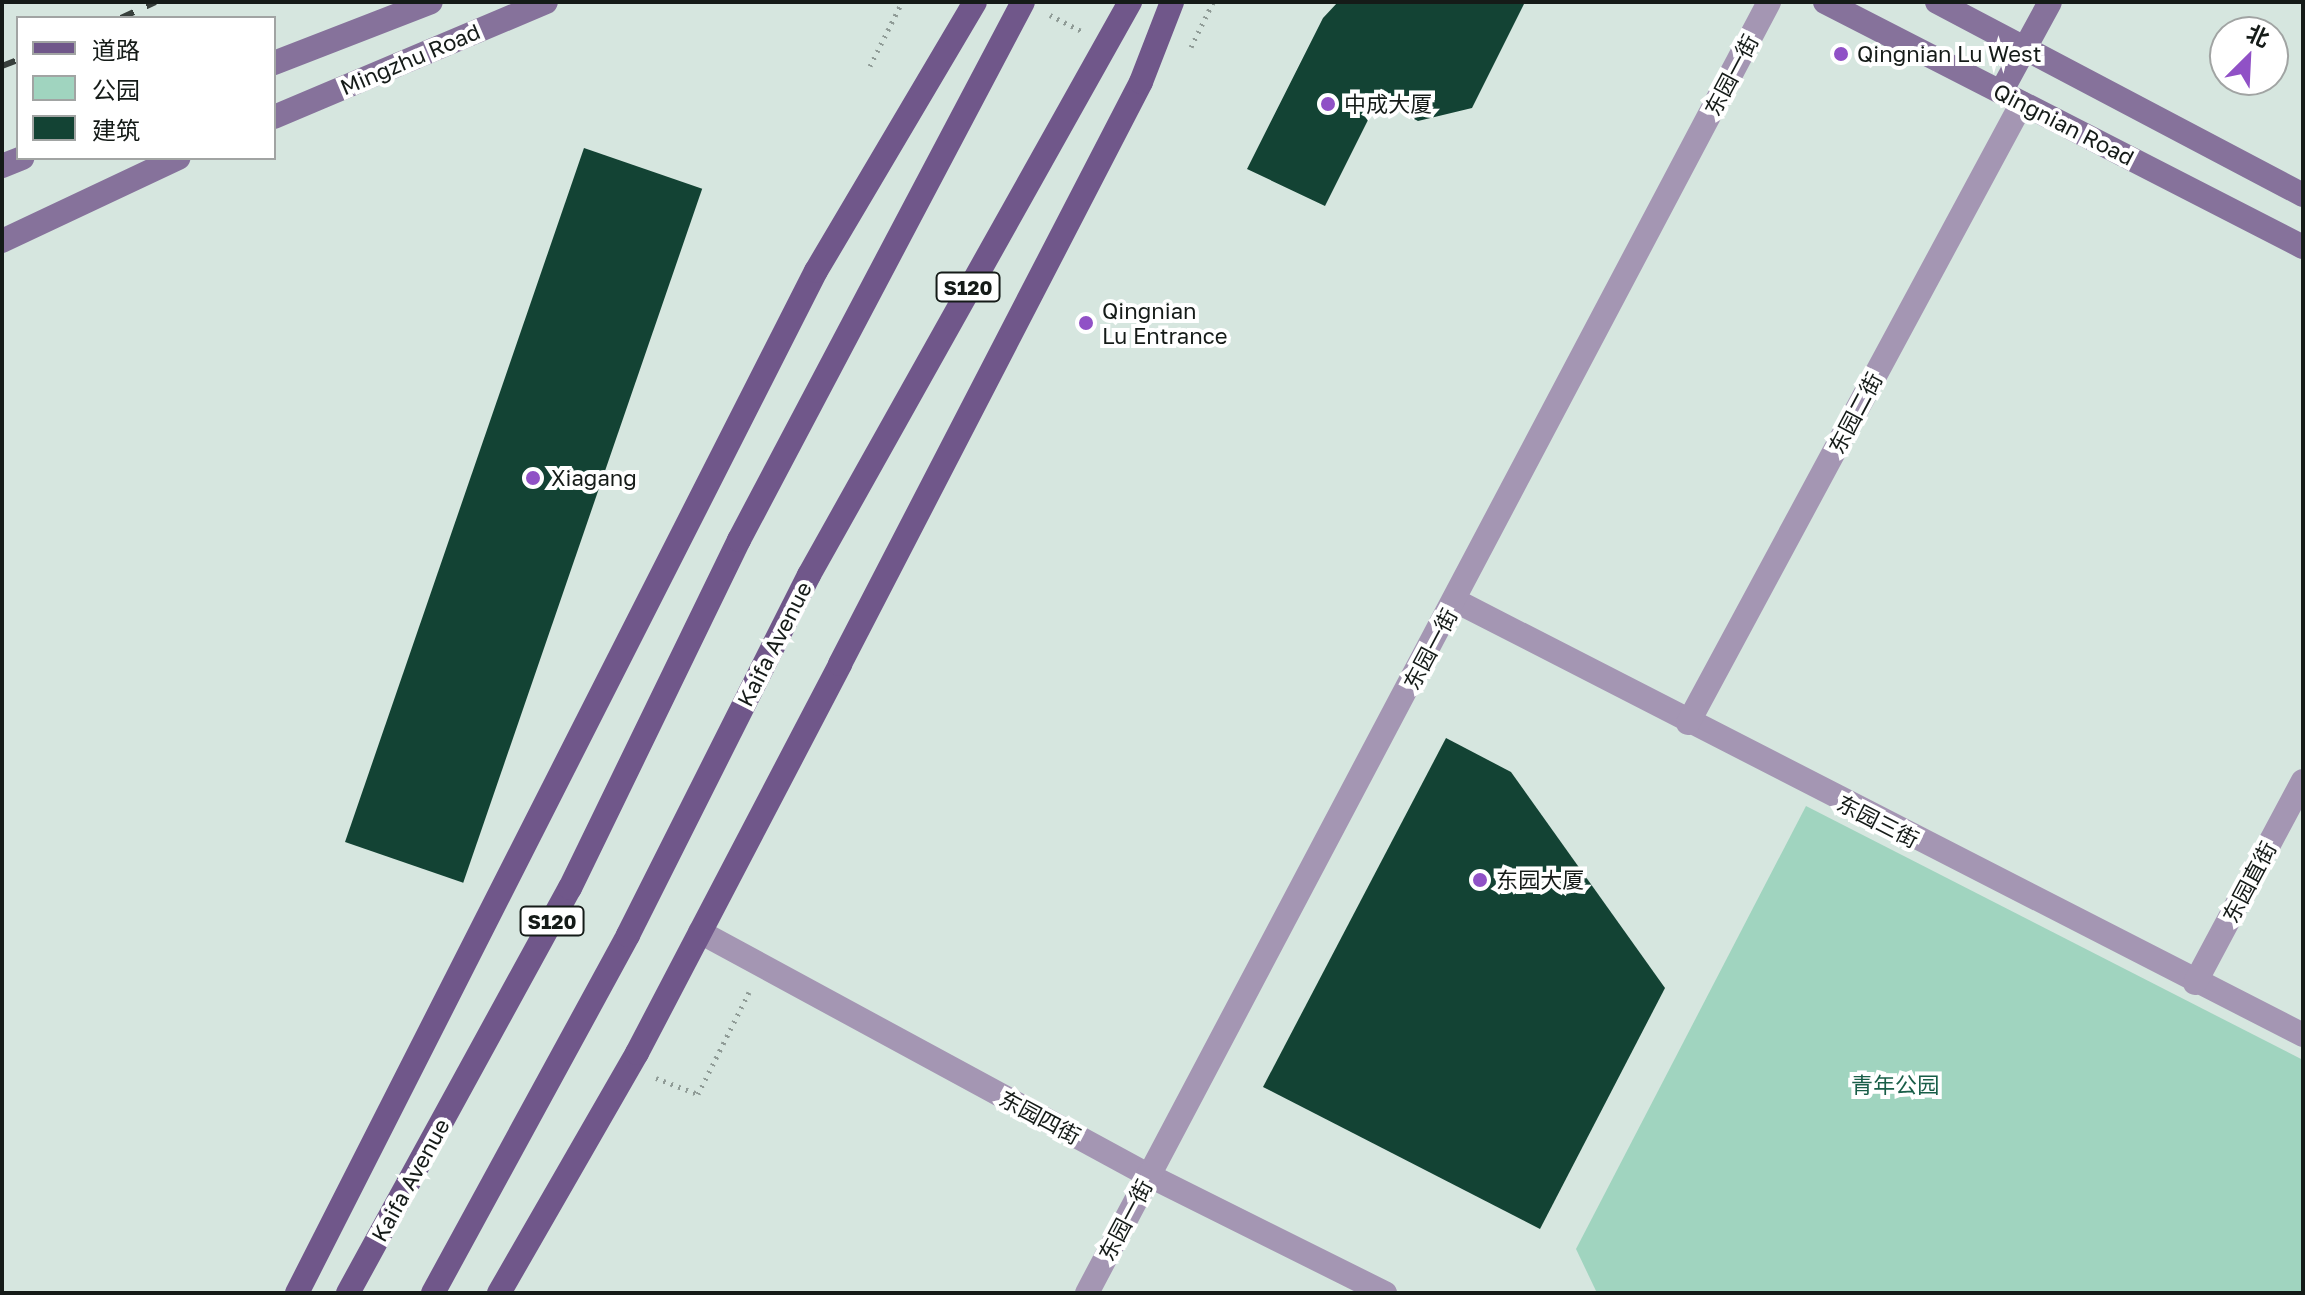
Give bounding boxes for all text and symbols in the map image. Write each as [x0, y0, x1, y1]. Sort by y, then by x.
legend [16, 16, 276, 160]
north arrow [2209, 16, 2289, 96]
street label: Mingzhu Road [336, 18, 484, 100]
text: 北 [2243, 19, 2274, 52]
street label: 东园一街 [1699, 30, 1763, 120]
text: 道路 [92, 35, 140, 64]
place label: Qingnian Lu West [1857, 41, 2041, 67]
marker: Qingnian Lu West [1832, 45, 1850, 63]
text: 公园 [92, 75, 140, 104]
street label: Qingnian Road [1989, 77, 2139, 171]
place label: 中成大厦 [1344, 91, 1432, 117]
marker: 中成大厦 [1319, 95, 1337, 113]
text: 建筑 [92, 115, 140, 144]
road number: S120 [934, 271, 1002, 303]
place label: Qingnian Lu Entrance [1102, 297, 1228, 348]
marker: Qingnian Lu Entrance [1077, 314, 1095, 332]
street label: 东园二街 [1823, 368, 1887, 458]
place label: Xiagang [551, 465, 637, 491]
marker: Xiagang [522, 467, 544, 489]
street label: Kaifa Avenue [731, 577, 817, 711]
street label: 东园一街 [1398, 604, 1462, 694]
street label: 东园三街 [1833, 789, 1923, 853]
street label: 东园直街 [2217, 837, 2281, 927]
place label: 东园大厦 [1496, 867, 1584, 893]
marker: 东园大厦 [1471, 871, 1489, 889]
road number: S120 [518, 905, 586, 937]
park label: 青年公园 [1851, 1072, 1939, 1098]
street label: 东园四街 [995, 1085, 1085, 1149]
street label: Kaifa Avenue [365, 1114, 455, 1246]
street label: 东园一街 [1093, 1175, 1157, 1265]

